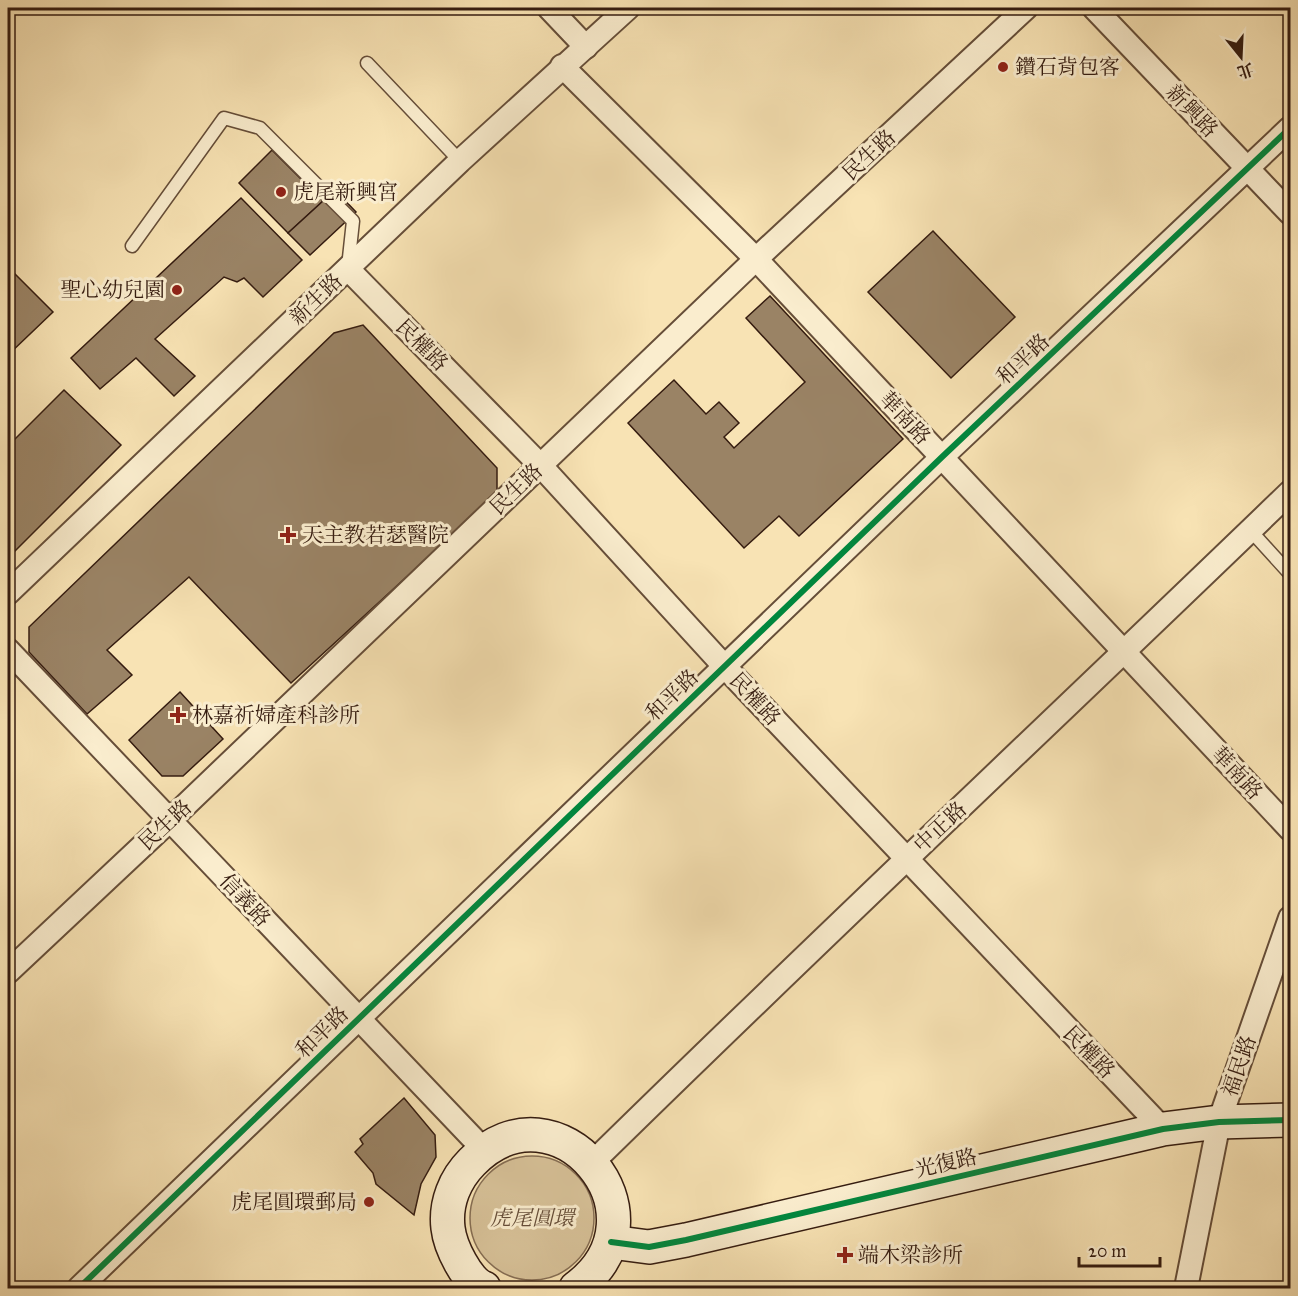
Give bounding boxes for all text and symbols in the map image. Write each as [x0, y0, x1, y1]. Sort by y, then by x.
north arrow [1211, 27, 1271, 87]
place label: 鑽石背包客 [1015, 54, 1120, 80]
text: 北 [1235, 59, 1256, 82]
marker: 鑽石背包客 [996, 60, 1010, 74]
street label: 新興路 [1161, 79, 1223, 143]
street label: 民生路 [837, 124, 901, 186]
place label: 虎尾新興宮 [293, 179, 398, 205]
marker: 虎尾新興宮 [274, 185, 288, 199]
street label: 新生路 [284, 268, 348, 330]
place label: 聖心幼兒園 [60, 277, 165, 303]
marker: 聖心幼兒園 [170, 283, 184, 297]
street label: 民權路 [391, 314, 453, 376]
street label: 和平路 [991, 328, 1055, 390]
street label: 華南路 [874, 386, 936, 450]
street label: 民生路 [484, 458, 548, 520]
place label: 天主教若瑟醫院 [302, 522, 449, 548]
marker: 天主教若瑟醫院 [279, 526, 297, 544]
street label: 和平路 [640, 664, 704, 726]
street label: 民權路 [724, 667, 786, 731]
place label: 林嘉祈婦產科診所 [192, 702, 360, 728]
marker: 林嘉祈婦產科診所 [169, 706, 187, 724]
street label: 華南路 [1206, 741, 1268, 805]
street label: 民生路 [133, 794, 197, 856]
street label: 中正路 [908, 796, 972, 858]
street label: 信義路 [214, 868, 276, 932]
street label: 和平路 [290, 1001, 354, 1063]
street label: 民權路 [1058, 1020, 1120, 1084]
street label: 福民路 [1216, 1032, 1262, 1100]
street label: 光復路 [912, 1143, 980, 1183]
place label: 虎尾圓環郵局 [231, 1189, 357, 1215]
marker: 虎尾圓環郵局 [362, 1195, 376, 1209]
park label: 虎尾圓環 [490, 1205, 577, 1231]
scale bar [1079, 1230, 1160, 1268]
text: 20 m [1088, 1240, 1126, 1262]
place label: 端木梁診所 [858, 1242, 963, 1268]
marker: 端木梁診所 [836, 1246, 854, 1264]

